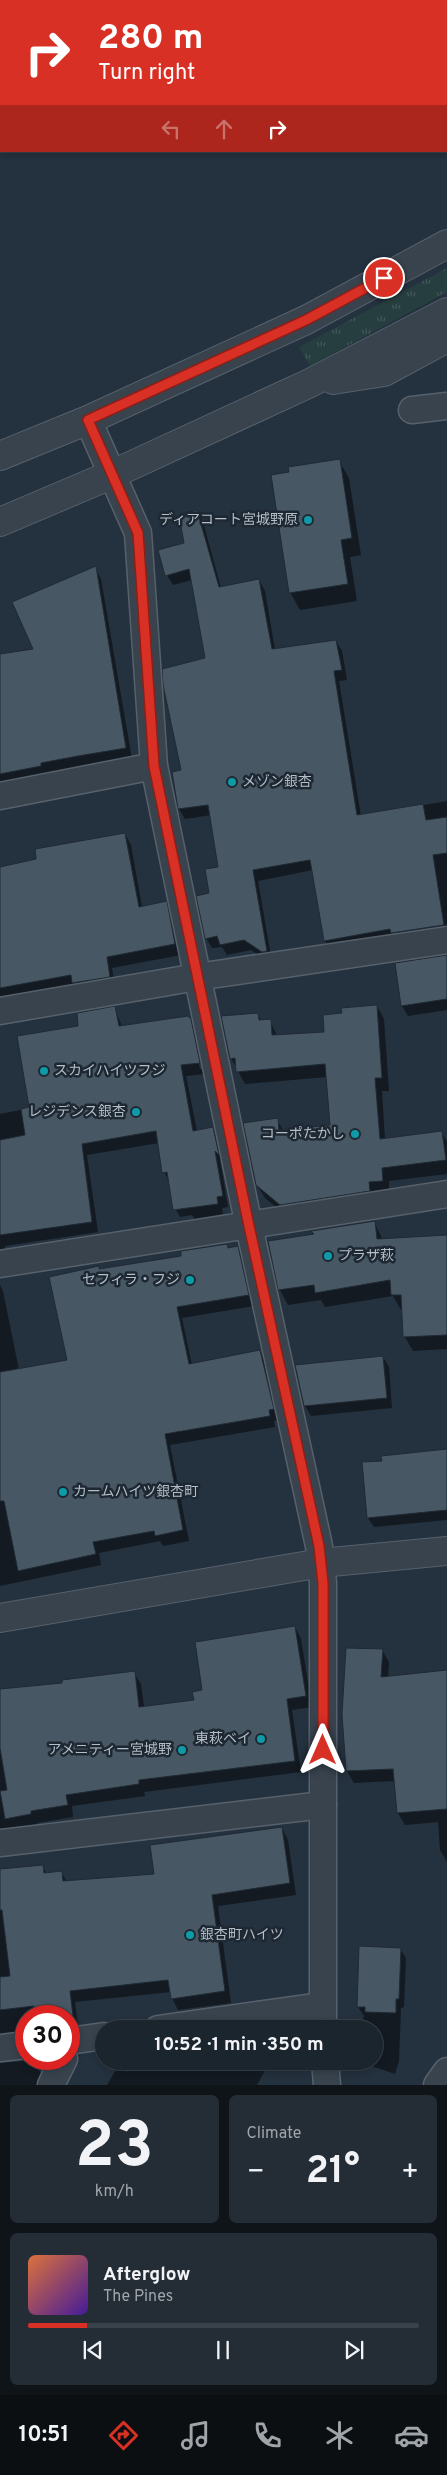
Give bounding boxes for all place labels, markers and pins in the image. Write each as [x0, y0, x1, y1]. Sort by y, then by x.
pin [363, 257, 405, 299]
place label: ディアコート宮城野原 [159, 512, 298, 529]
marker: ディアコート宮城野原 [302, 514, 314, 526]
place label: メゾン銀杏 [242, 774, 312, 791]
marker: メゾン銀杏 [226, 776, 238, 788]
place label: スカイハイツフジ [54, 1063, 165, 1080]
marker: スカイハイツフジ [38, 1065, 50, 1077]
place label: レジデンス銀杏 [28, 1104, 126, 1121]
marker: レジデンス銀杏 [130, 1106, 142, 1118]
place label: コーポたかし [261, 1126, 345, 1143]
marker: コーポたかし [349, 1128, 361, 1140]
place label: プラザ萩 [338, 1248, 394, 1265]
marker: プラザ萩 [322, 1250, 334, 1262]
place label: セフィラ・フジ [82, 1272, 180, 1289]
marker: セフィラ・フジ [184, 1274, 196, 1286]
place label: カームハイツ銀杏町 [73, 1484, 198, 1501]
marker: カームハイツ銀杏町 [57, 1486, 69, 1498]
place label: 東萩ベイ [195, 1731, 251, 1748]
marker: 東萩ベイ [255, 1733, 267, 1745]
place label: アメニティー宮城野 [48, 1742, 172, 1759]
marker: アメニティー宮城野 [176, 1744, 188, 1756]
place label: 銀杏町ハイツ [200, 1927, 284, 1944]
marker: 銀杏町ハイツ [184, 1929, 196, 1941]

